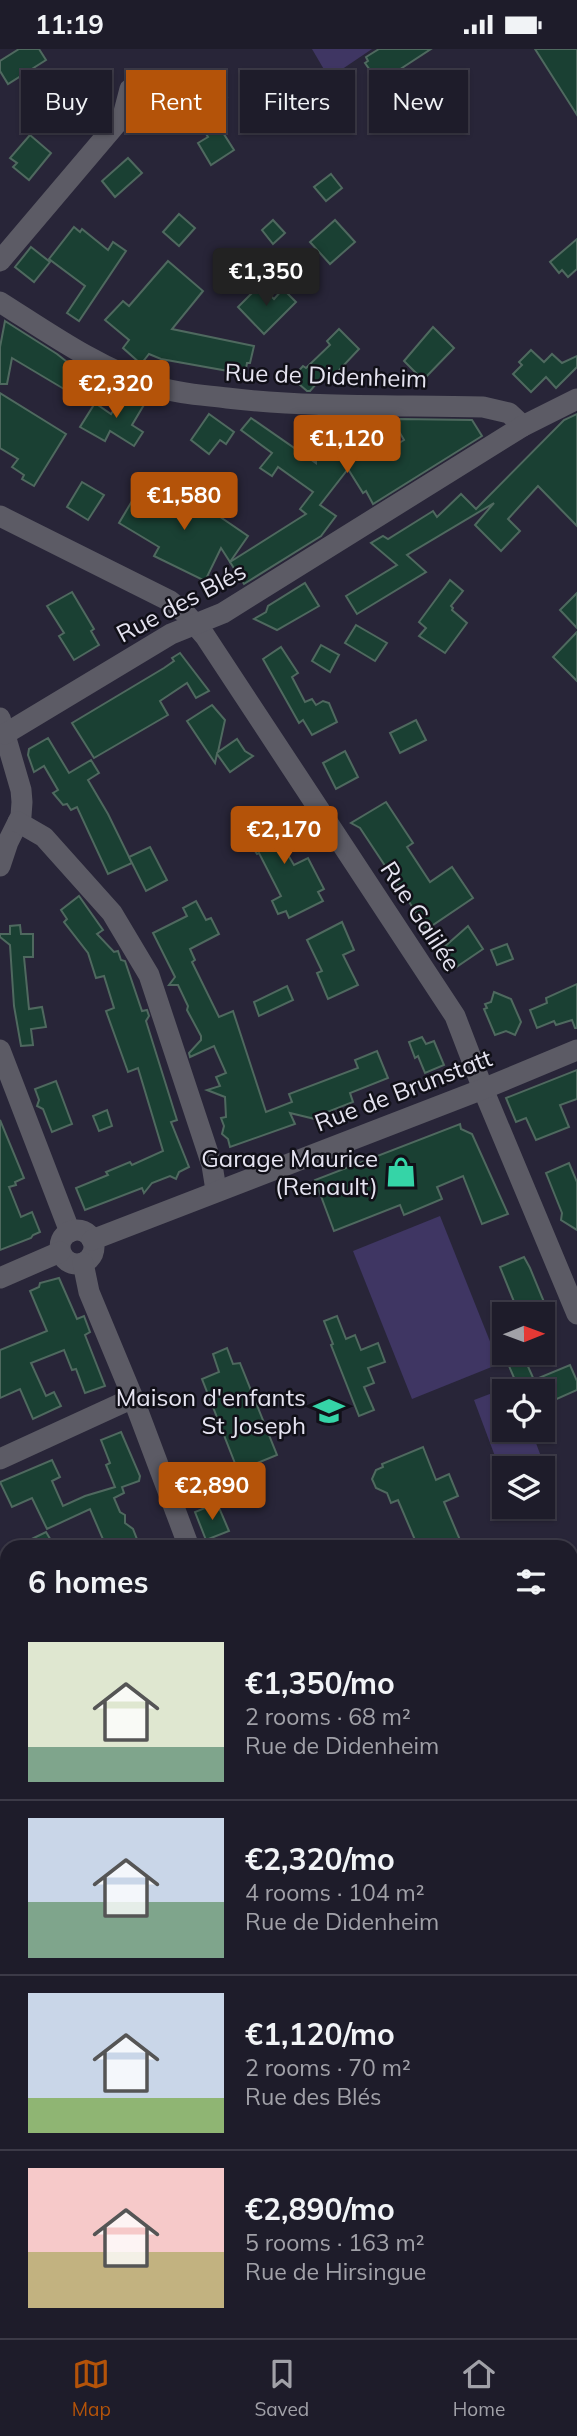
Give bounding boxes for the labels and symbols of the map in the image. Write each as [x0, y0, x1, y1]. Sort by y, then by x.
pin: €1,350 [209, 249, 323, 308]
street label: Rue de Didenheim [224, 356, 428, 394]
pin: €2,320 [59, 361, 173, 420]
pin: €1,120 [290, 415, 404, 475]
pin: €1,580 [127, 473, 241, 532]
street label: Rue des Blés [111, 555, 251, 649]
pin: €2,170 [227, 807, 341, 866]
street label: Rue Galilée [374, 855, 468, 977]
street label: Rue de Brunstatt [310, 1042, 496, 1138]
place label: Garage Maurice (Renault) [201, 1143, 378, 1201]
shop icon: Garage Maurice (Renault) [384, 1155, 418, 1189]
north arrow [492, 1302, 555, 1365]
place label: Maison d'enfants St Joseph [116, 1382, 306, 1440]
school or university icon: Maison d'enfants St Joseph [312, 1394, 346, 1428]
pin: €2,890 [155, 1463, 269, 1522]

